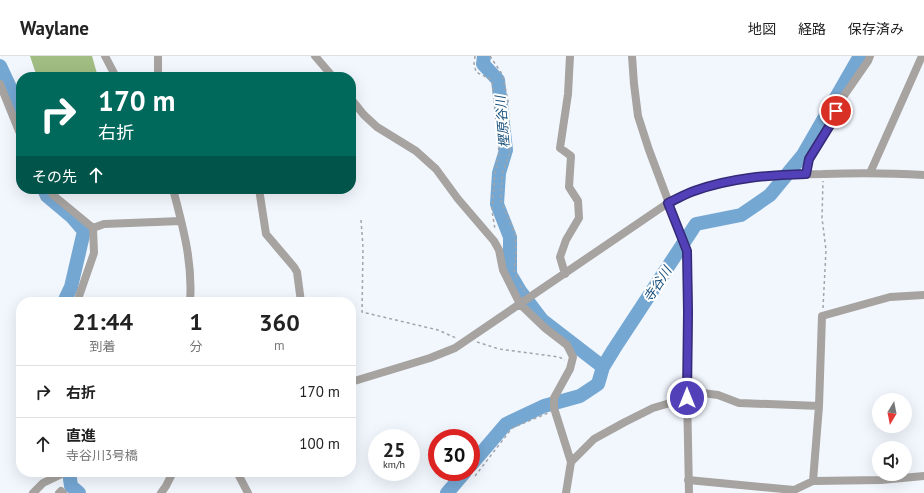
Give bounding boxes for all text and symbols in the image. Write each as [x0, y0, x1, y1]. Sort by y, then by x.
text: Waylane [20, 16, 89, 40]
text: 地図 [748, 20, 776, 38]
text: 経路 [798, 20, 826, 38]
text: 保存済み [848, 20, 904, 38]
text: 170 m [98, 82, 175, 119]
icon: right [32, 88, 84, 140]
water label: 樫原谷川 [492, 93, 513, 149]
pin [819, 94, 853, 128]
icon: arrive [825, 100, 847, 122]
text: 右折 [98, 121, 134, 144]
icon: ahead [85, 164, 107, 186]
text: その先 [32, 167, 77, 186]
water label: 寺谷川 [640, 262, 676, 305]
text: 21:44 [72, 306, 133, 337]
text: 1 [189, 306, 203, 337]
text: 360 [259, 307, 300, 338]
text: m [274, 337, 285, 354]
text: 到着 [90, 338, 116, 355]
text: 分 [190, 338, 203, 355]
position arrow [666, 377, 708, 419]
icon: right [32, 381, 54, 403]
text: 170 m [299, 382, 340, 401]
text: 右折 [66, 383, 96, 402]
north arrow [872, 393, 912, 433]
map controls [872, 393, 912, 481]
text: 直進 [66, 426, 96, 445]
speed limit sign: 30 [428, 429, 480, 481]
icon: ahead [32, 433, 54, 455]
text: 100 m [299, 434, 340, 453]
text: 25 [383, 437, 405, 463]
button: sound [872, 441, 912, 481]
text: 寺谷川3号橋 [66, 447, 138, 464]
text: km/h [383, 458, 405, 471]

